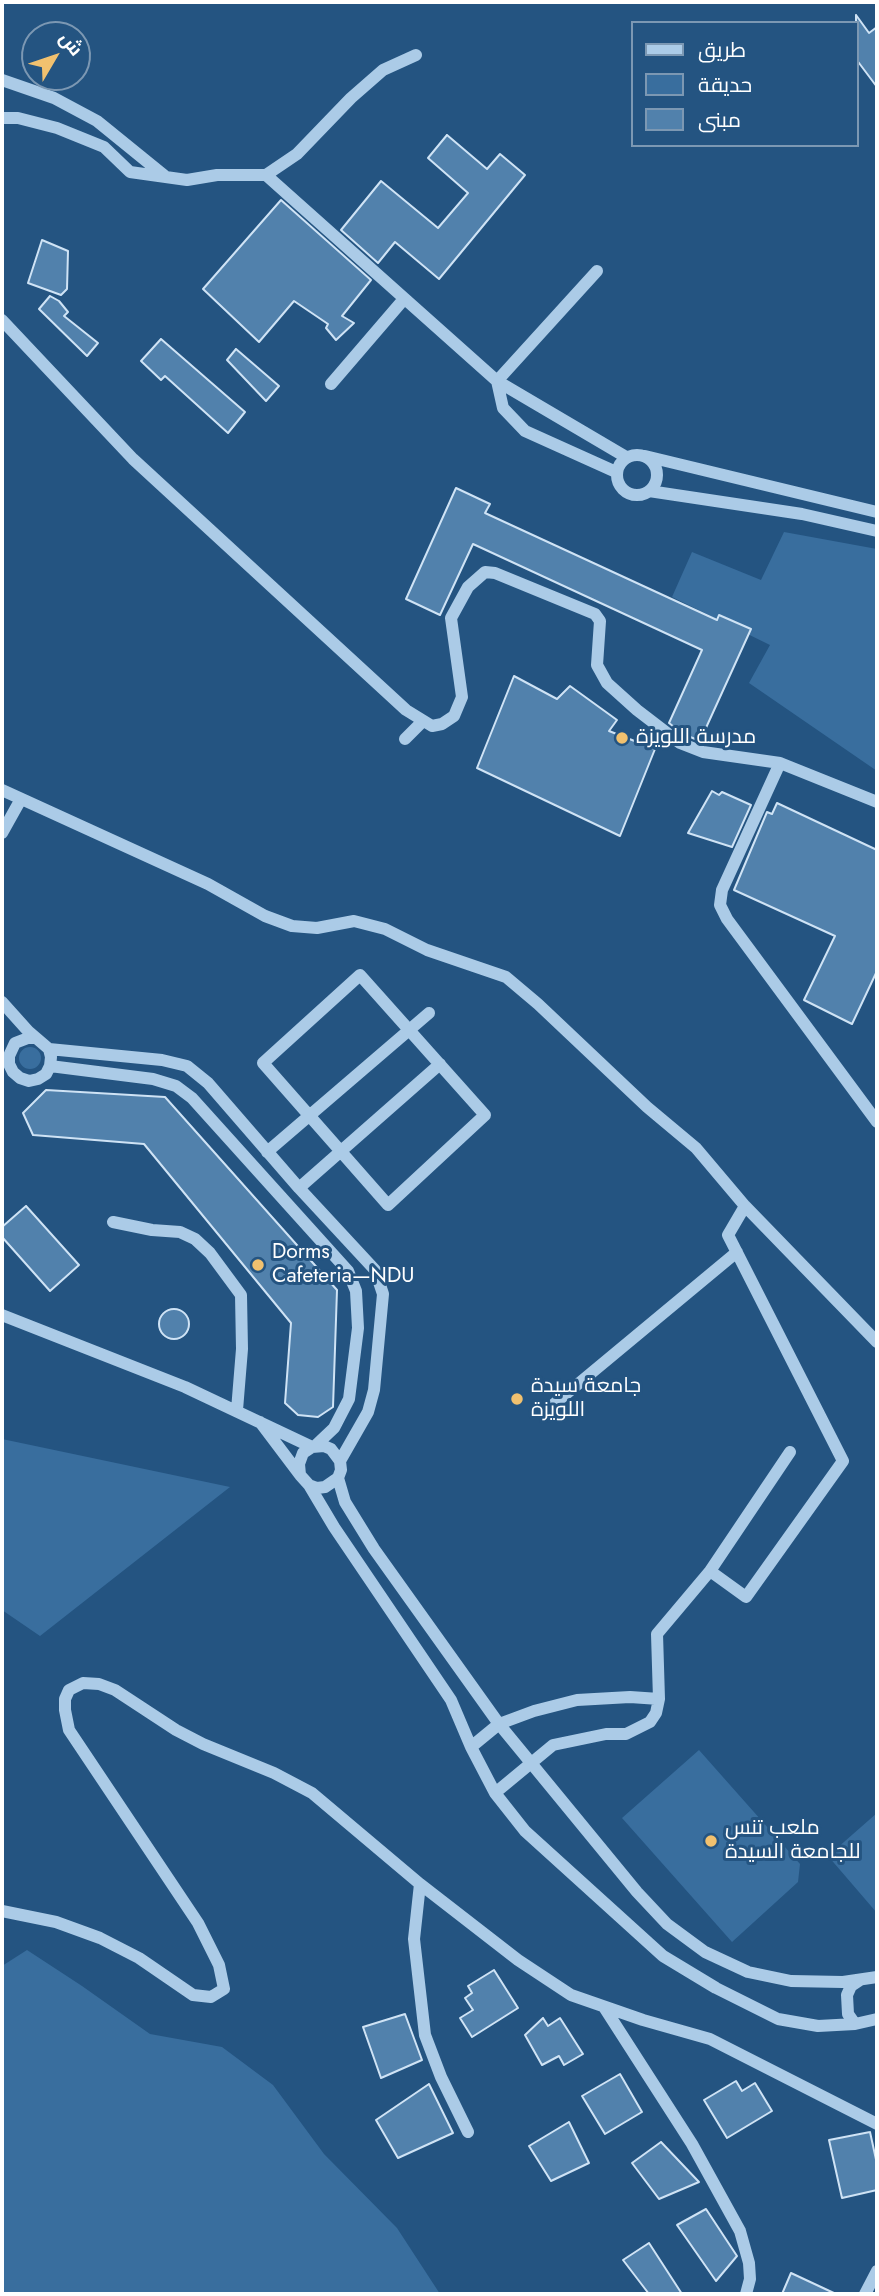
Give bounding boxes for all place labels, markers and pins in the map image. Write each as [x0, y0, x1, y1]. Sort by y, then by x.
place label: مدرسة اللويزة [636, 725, 756, 751]
marker: مدرسة اللويزة [614, 730, 630, 746]
place label: Dorms Cafeteria—NDU [272, 1240, 414, 1290]
marker: Dorms Cafeteria—NDU [250, 1257, 266, 1273]
place label: جامعة سيدة اللويزة [531, 1374, 641, 1424]
marker: جامعة سيدة اللويزة [509, 1391, 525, 1407]
place label: ملعب تنس للجامعة السيدة [725, 1816, 861, 1866]
marker: ملعب تنس للجامعة السيدة [703, 1833, 719, 1849]

